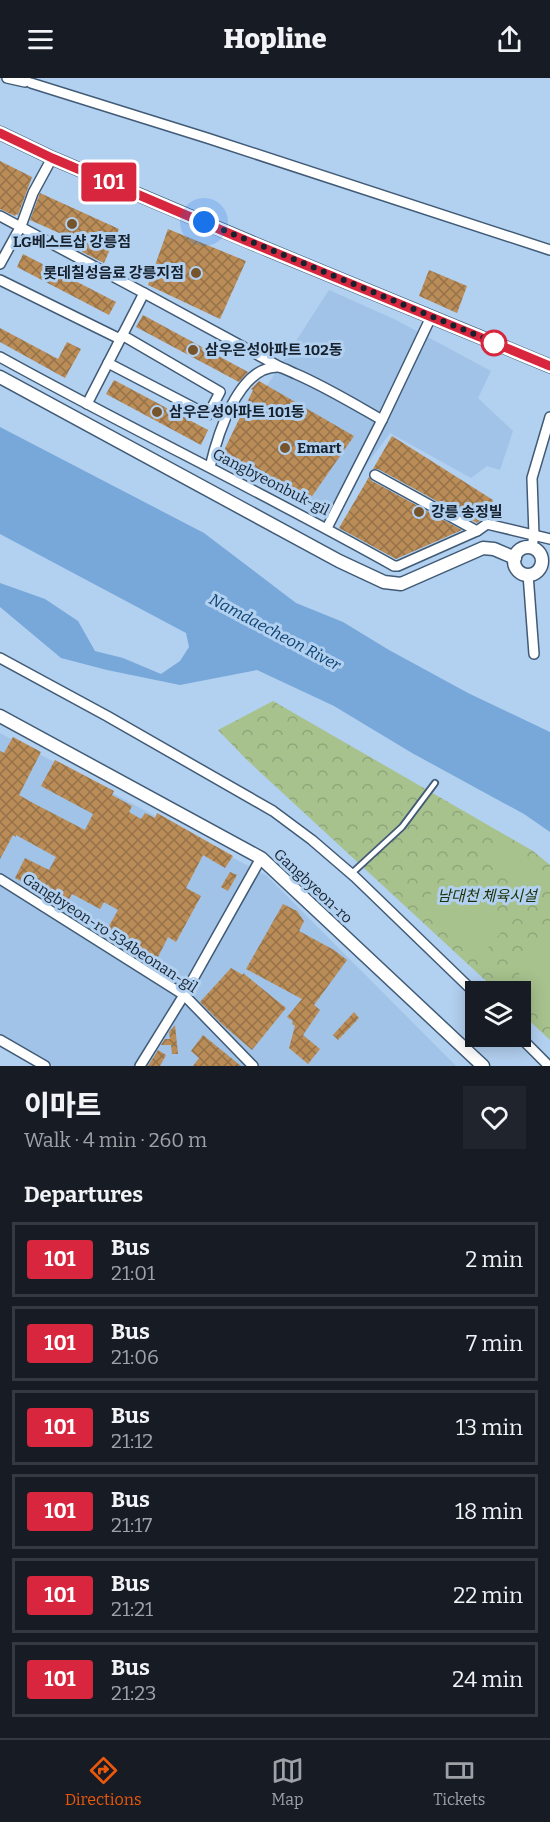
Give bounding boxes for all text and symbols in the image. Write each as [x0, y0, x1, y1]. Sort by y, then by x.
icon: menu [24, 23, 57, 56]
text: Hopline [223, 23, 327, 55]
icon: share [493, 23, 526, 56]
line badge: 101 [74, 162, 144, 202]
text: 101 [93, 169, 125, 195]
your location [189, 207, 219, 237]
marker: LG베스트샵 강릉점 [65, 217, 79, 231]
place label: LG베스트샵 강릉점 [13, 233, 131, 251]
place label: 롯데칠성음료 강릉지점 [43, 264, 184, 282]
marker: 롯데칠성음료 강릉지점 [189, 266, 203, 280]
unlabelled marker [481, 330, 507, 356]
place label: 삼우은성아파트 102동 [205, 341, 343, 359]
marker: 삼우은성아파트 102동 [186, 343, 200, 357]
place label: 삼우은성아파트 101동 [169, 403, 305, 421]
marker: 삼우은성아파트 101동 [150, 405, 164, 419]
place label: Emart [297, 439, 342, 457]
marker: Emart [278, 441, 292, 455]
street label: Gangbyeonbuk-gil [210, 445, 332, 519]
place label: 강릉 송정빌 [431, 503, 503, 521]
marker: 강릉 송정빌 [412, 505, 426, 519]
water label: Namdaecheon River [206, 589, 345, 675]
street label: Gangbyeon-ro [270, 845, 356, 927]
street label: Gangbyeon-ro 534beonan-gil [19, 870, 201, 996]
park label: 남대천 체육시설 [437, 887, 539, 905]
map controls [465, 981, 531, 1047]
button: layers [465, 981, 531, 1047]
button: heart [463, 1086, 526, 1149]
text: 이마트 [24, 1089, 101, 1122]
text: Walk · 4 min · 260 m [24, 1128, 207, 1152]
text: Departures [24, 1181, 143, 1208]
text: Bus [111, 1234, 150, 1261]
text: 101 [44, 1246, 76, 1272]
text: 2 min [465, 1246, 523, 1273]
text: 21:01 [111, 1261, 155, 1285]
text: Bus [111, 1318, 150, 1345]
text: 101 [44, 1330, 76, 1356]
text: 7 min [466, 1330, 523, 1357]
text: 21:06 [111, 1345, 159, 1369]
text: Bus [111, 1402, 150, 1429]
text: 101 [44, 1414, 76, 1440]
text: 13 min [456, 1414, 523, 1441]
text: 21:12 [111, 1429, 153, 1453]
text: Bus [111, 1486, 150, 1513]
text: 101 [44, 1498, 76, 1524]
text: 18 min [455, 1498, 523, 1525]
text: 21:17 [111, 1513, 152, 1537]
text: Bus [111, 1570, 150, 1597]
text: 101 [44, 1582, 76, 1608]
text: 22 min [453, 1582, 523, 1609]
text: 21:21 [111, 1597, 153, 1621]
text: Bus [111, 1654, 150, 1681]
text: 101 [44, 1666, 76, 1692]
text: 24 min [452, 1666, 523, 1693]
text: 21:23 [111, 1681, 157, 1705]
tab: Directions [65, 1754, 142, 1809]
tab: Map [271, 1754, 304, 1809]
tab: Tickets [433, 1754, 485, 1809]

